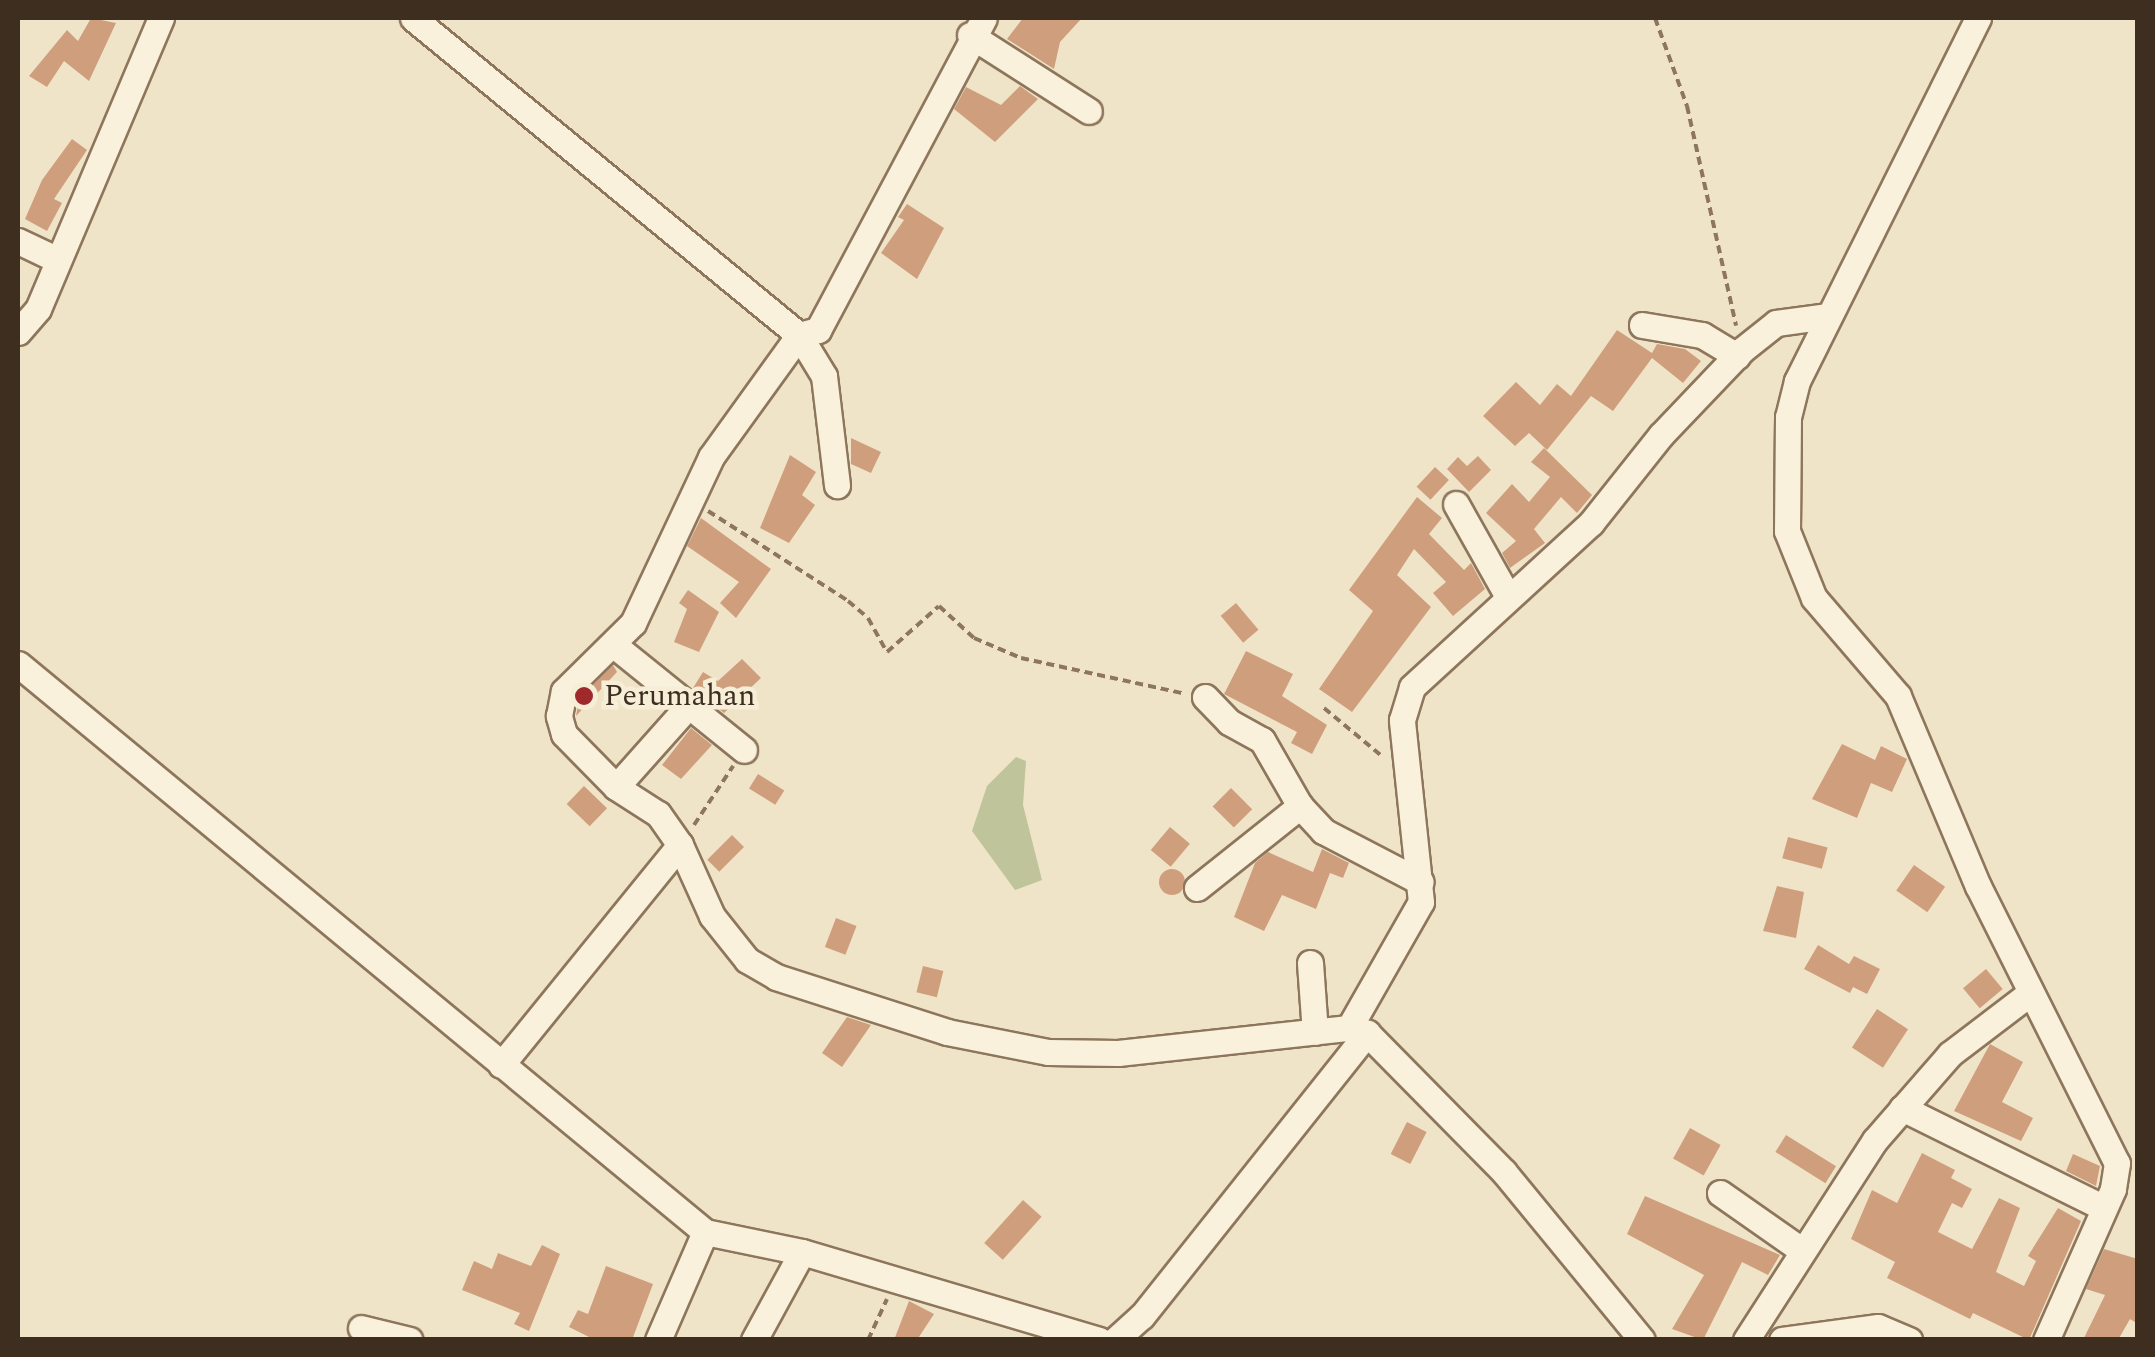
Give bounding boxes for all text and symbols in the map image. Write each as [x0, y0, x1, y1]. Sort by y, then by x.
place label: Perumahan [604, 678, 755, 714]
marker: Perumahan [573, 685, 595, 707]

